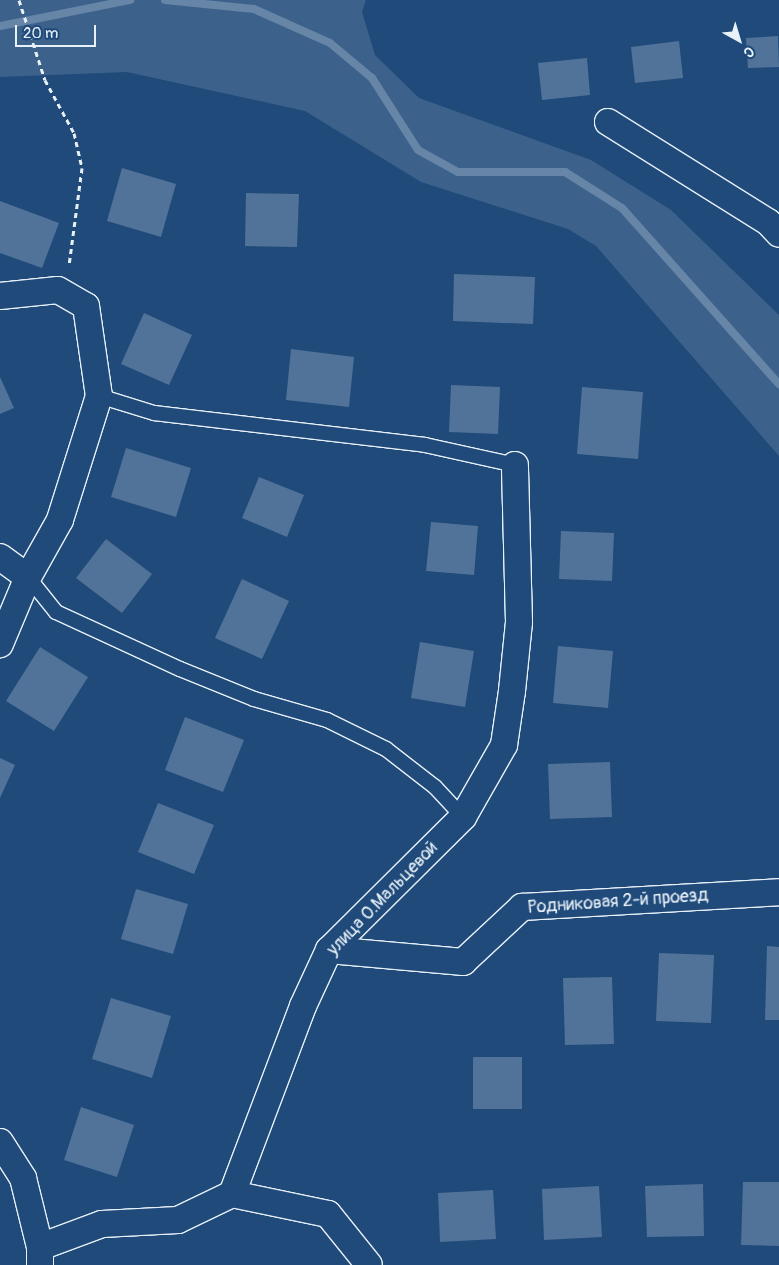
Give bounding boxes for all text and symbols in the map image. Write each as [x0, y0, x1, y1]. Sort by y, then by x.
scale bar [18, 15, 99, 47]
north arrow [714, 15, 764, 65]
text: 20 m [23, 24, 58, 43]
text: С [740, 43, 757, 61]
street label: улица О.Мальцевой [323, 837, 443, 961]
street label: Родниковая 2-й проезд [527, 885, 709, 919]

